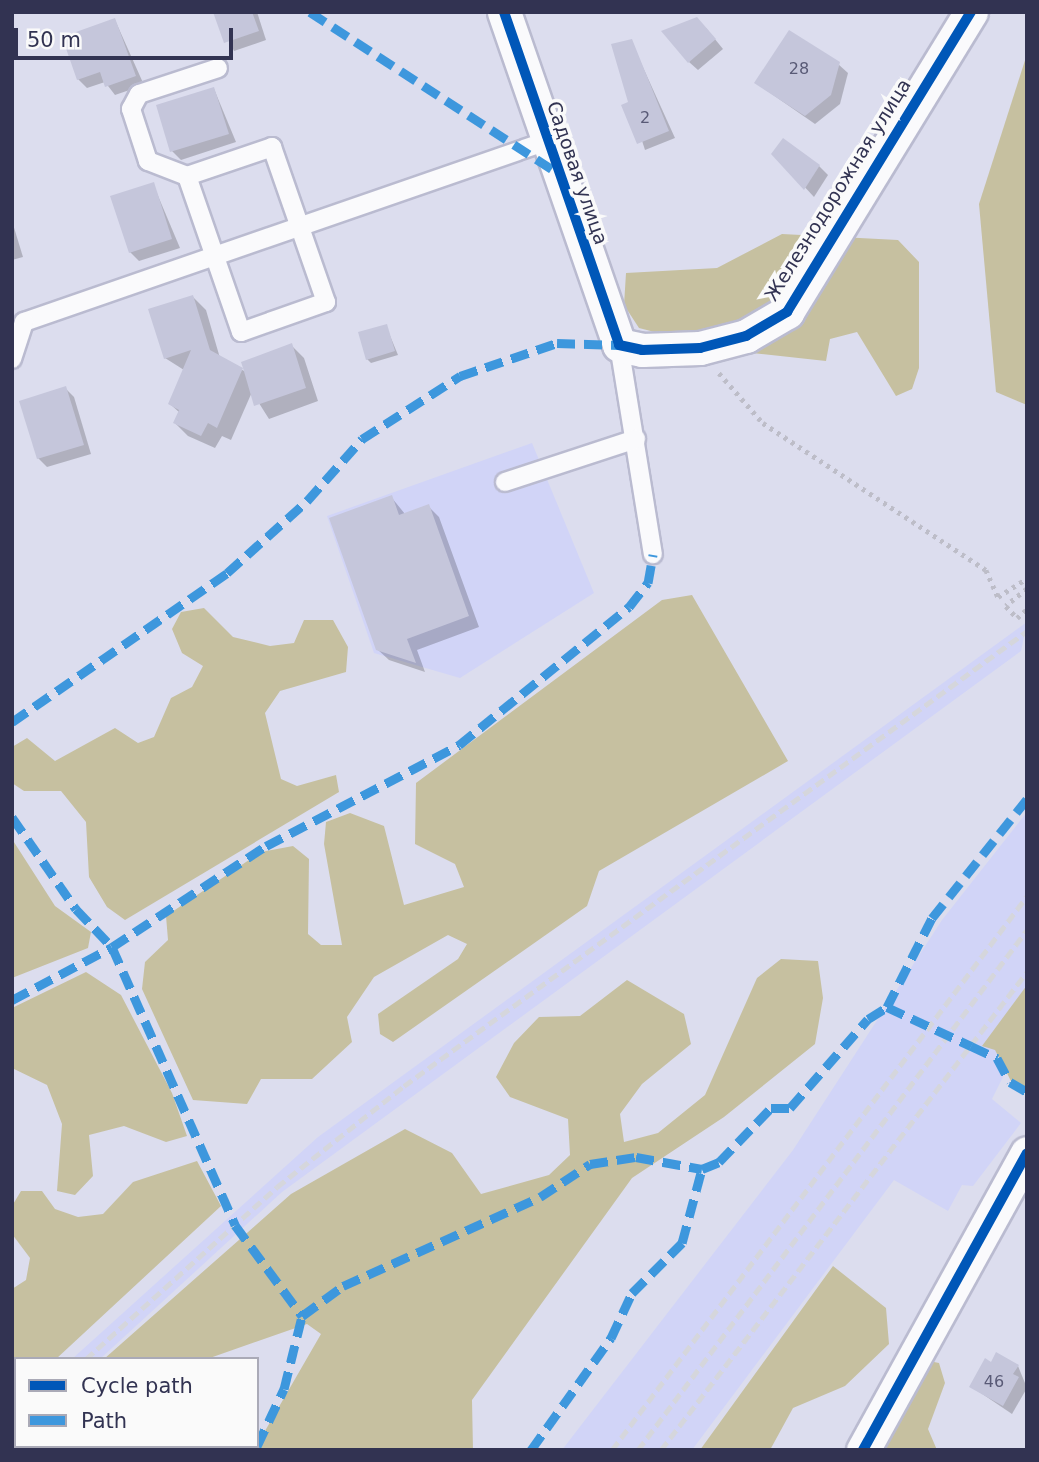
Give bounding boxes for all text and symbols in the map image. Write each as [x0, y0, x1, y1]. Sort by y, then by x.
scale bar [18, 14, 236, 58]
text: 50 m [27, 28, 81, 52]
house number: 28 [789, 59, 809, 79]
street label: Железнодорожная улица [760, 75, 916, 305]
street label: Садовая улица [542, 98, 612, 248]
house number: 2 [640, 108, 650, 128]
legend [14, 1357, 259, 1448]
house number: 46 [984, 1372, 1004, 1392]
text: Cycle path [81, 1374, 193, 1398]
text: Path [81, 1409, 127, 1433]

